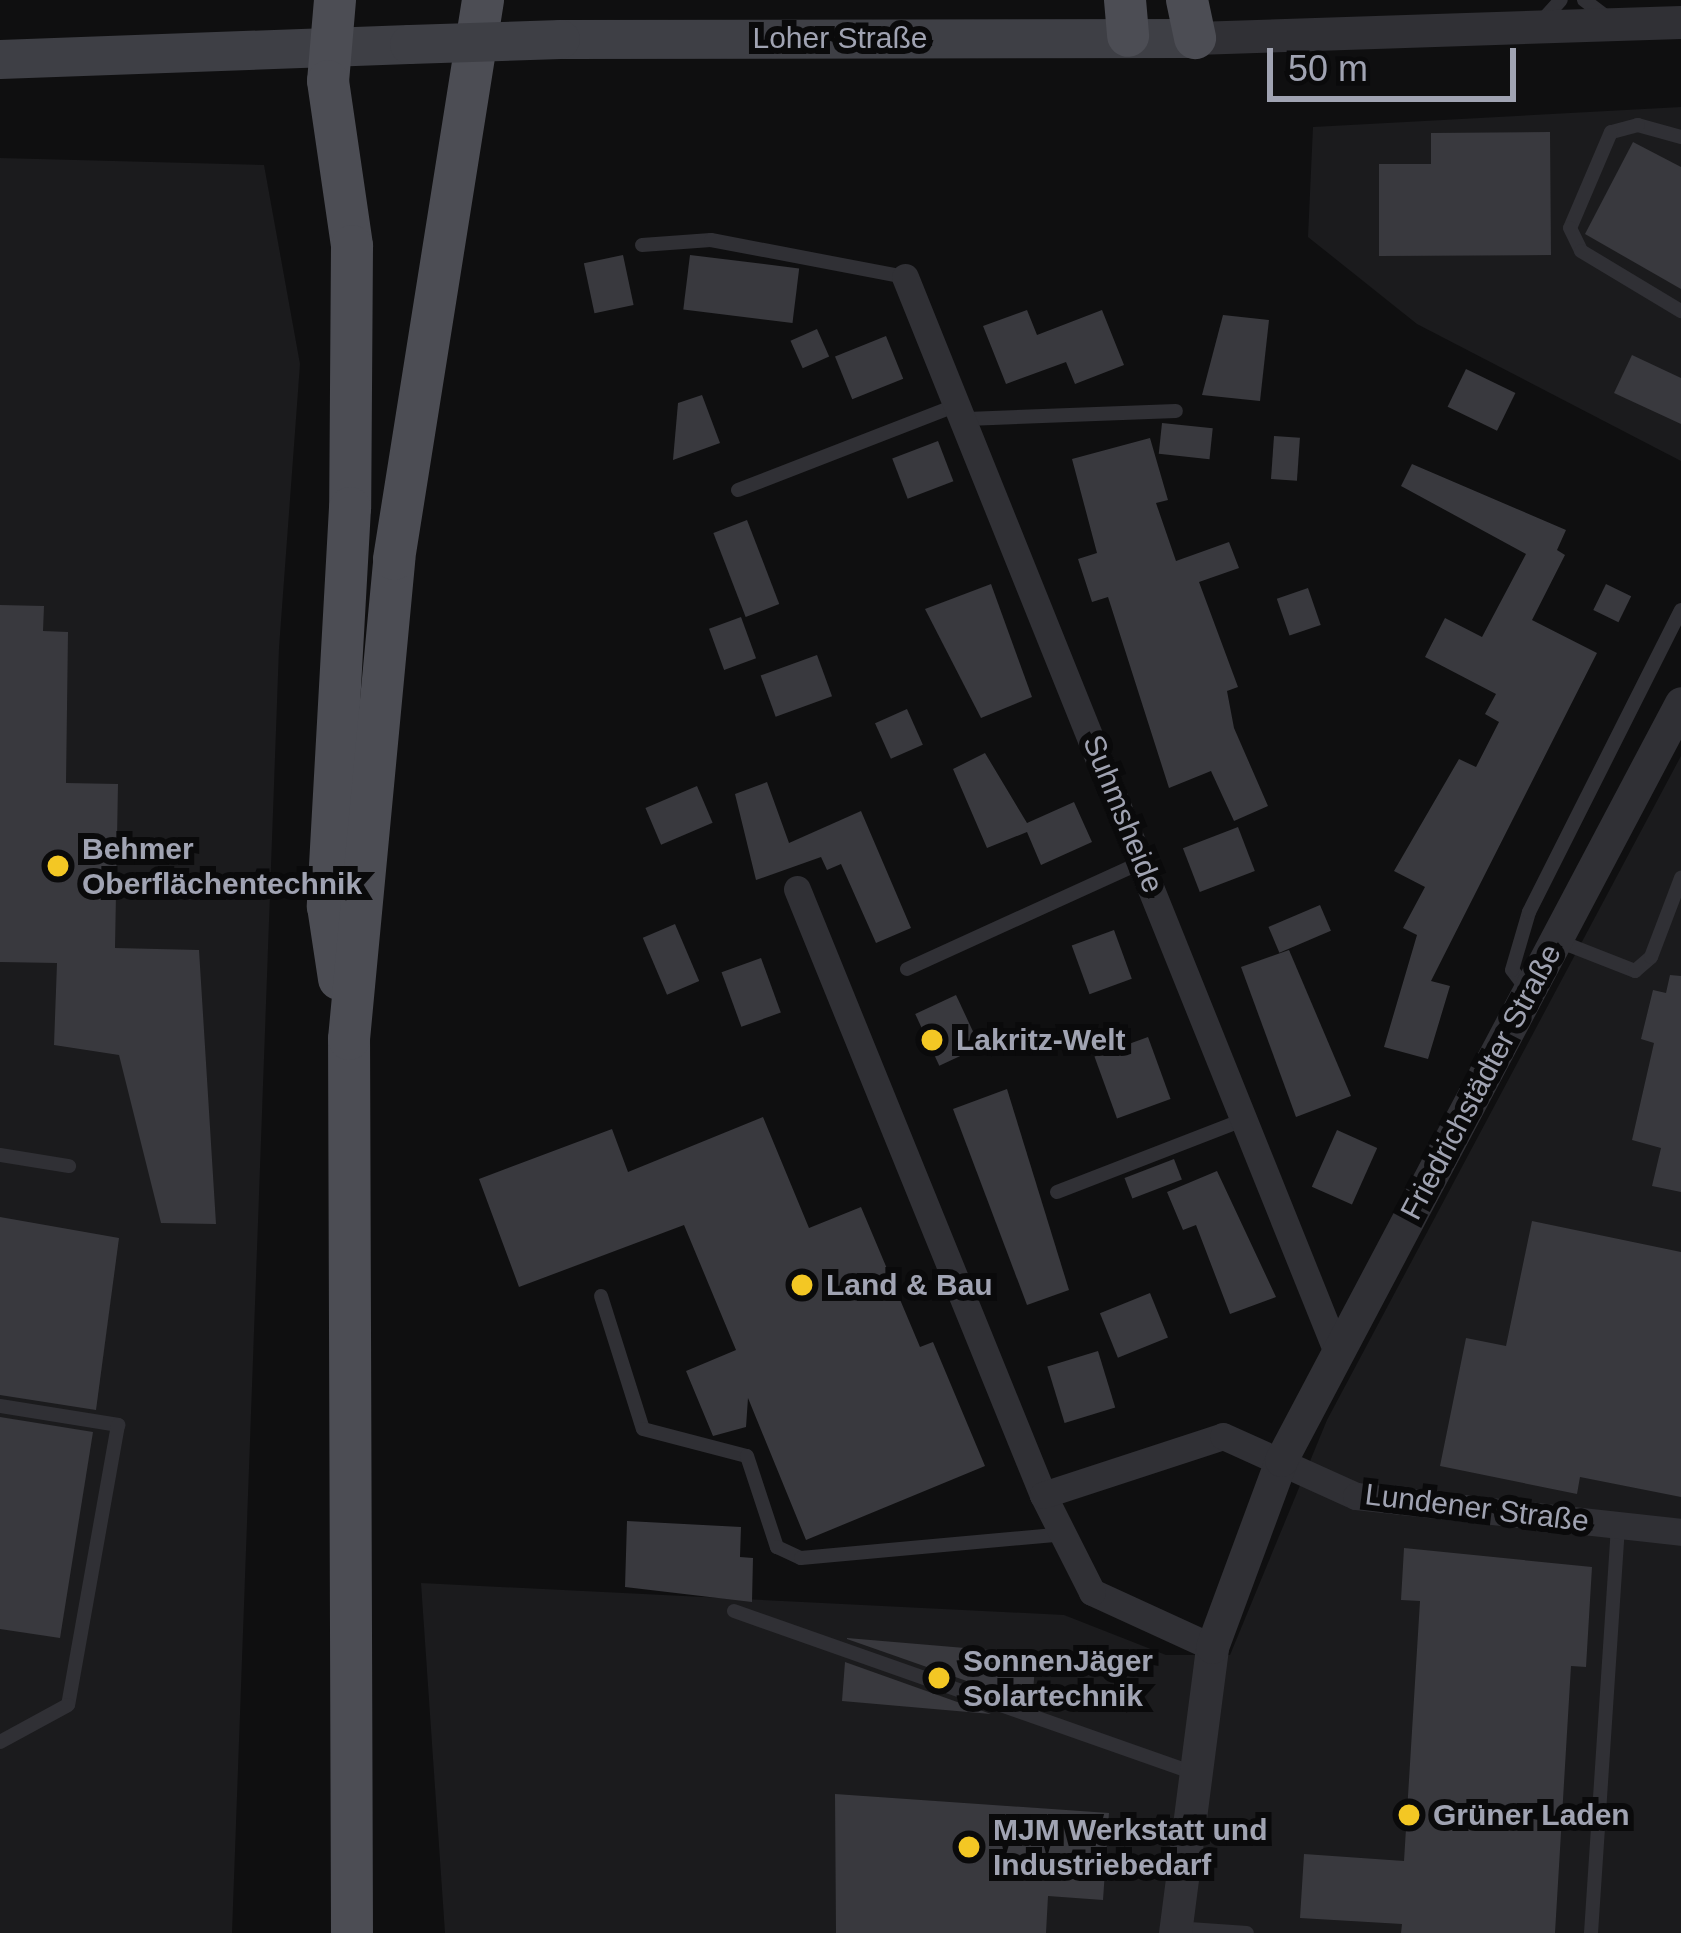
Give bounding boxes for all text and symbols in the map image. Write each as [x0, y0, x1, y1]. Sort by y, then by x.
street label: Loher Straße [752, 20, 928, 56]
scale bar [1273, 24, 1522, 98]
text: 50 m [1288, 48, 1368, 89]
street label: Suhmsheide [1075, 730, 1171, 898]
place label: Behmer Oberflächentechnik [82, 831, 362, 902]
marker: Behmer Oberflächentechnik [45, 853, 71, 879]
street label: Friedrichstädter Straße [1393, 938, 1569, 1226]
place label: Lakritz-Welt [956, 1022, 1125, 1058]
marker: Lakritz-Welt [919, 1027, 945, 1053]
place label: Land & Bau [826, 1267, 993, 1303]
marker: Land & Bau [789, 1272, 815, 1298]
street label: Lundener Straße [1363, 1476, 1591, 1540]
place label: SonnenJäger Solartechnik [963, 1643, 1153, 1714]
marker: SonnenJäger Solartechnik [926, 1665, 952, 1691]
place label: Grüner Laden [1433, 1797, 1630, 1833]
marker: Grüner Laden [1396, 1802, 1422, 1828]
place label: MJM Werkstatt und Industriebedarf [993, 1812, 1267, 1882]
marker: MJM Werkstatt und Industriebedarf [956, 1834, 982, 1860]

